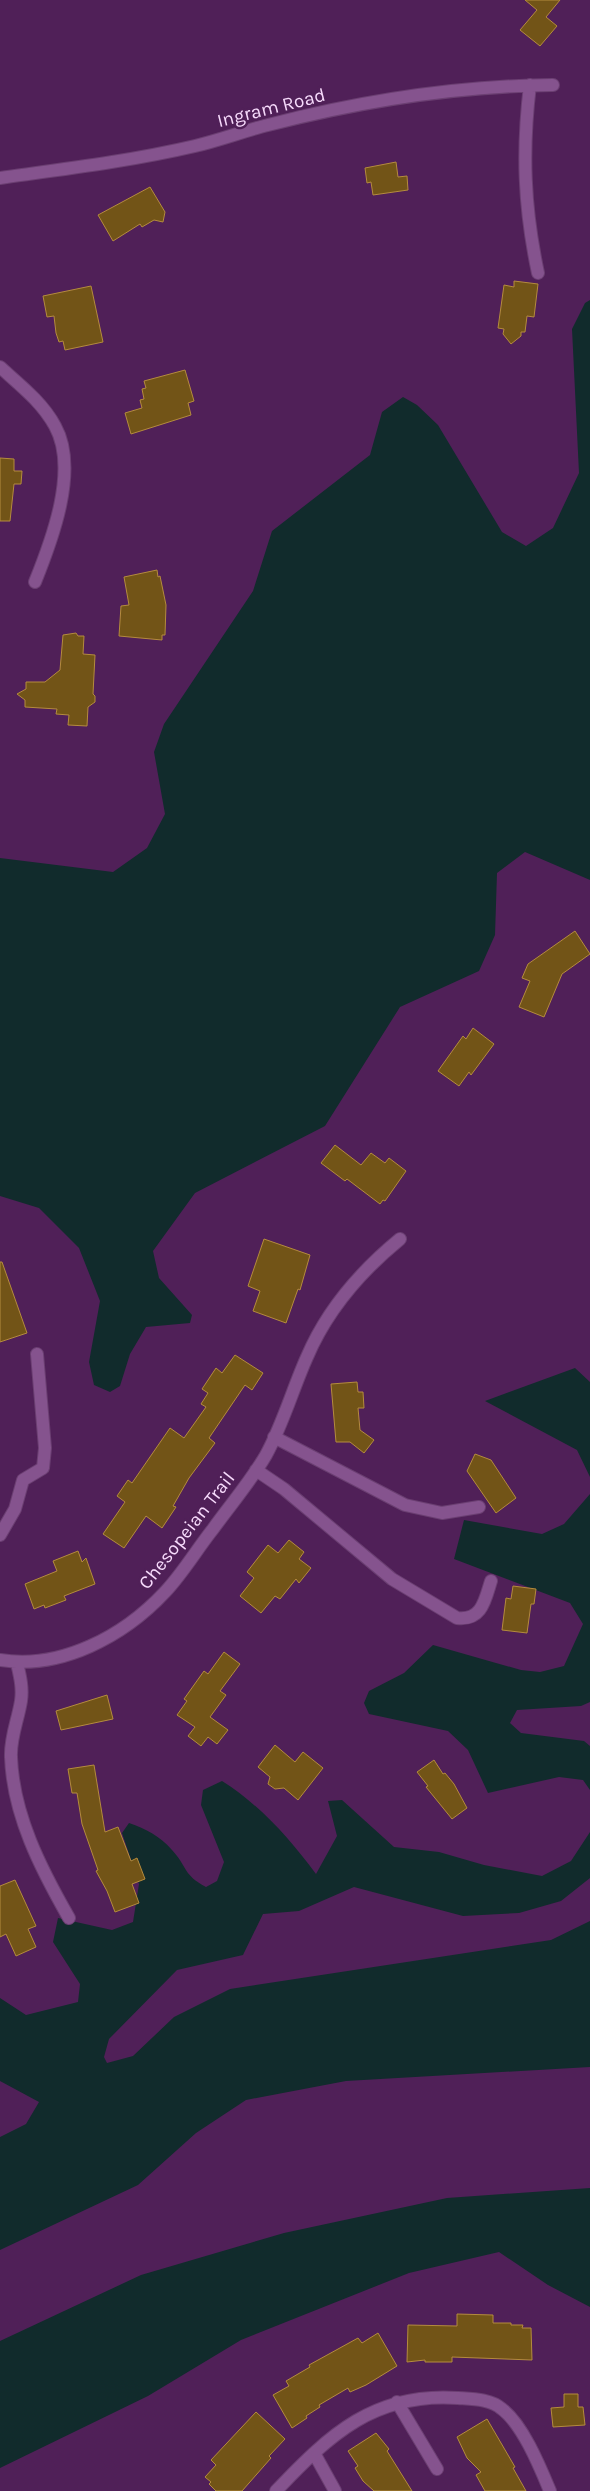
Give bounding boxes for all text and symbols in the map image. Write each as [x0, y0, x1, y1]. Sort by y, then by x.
street label: Ingram Road [215, 84, 328, 132]
street label: Chesopeian Trail [134, 1468, 239, 1594]

